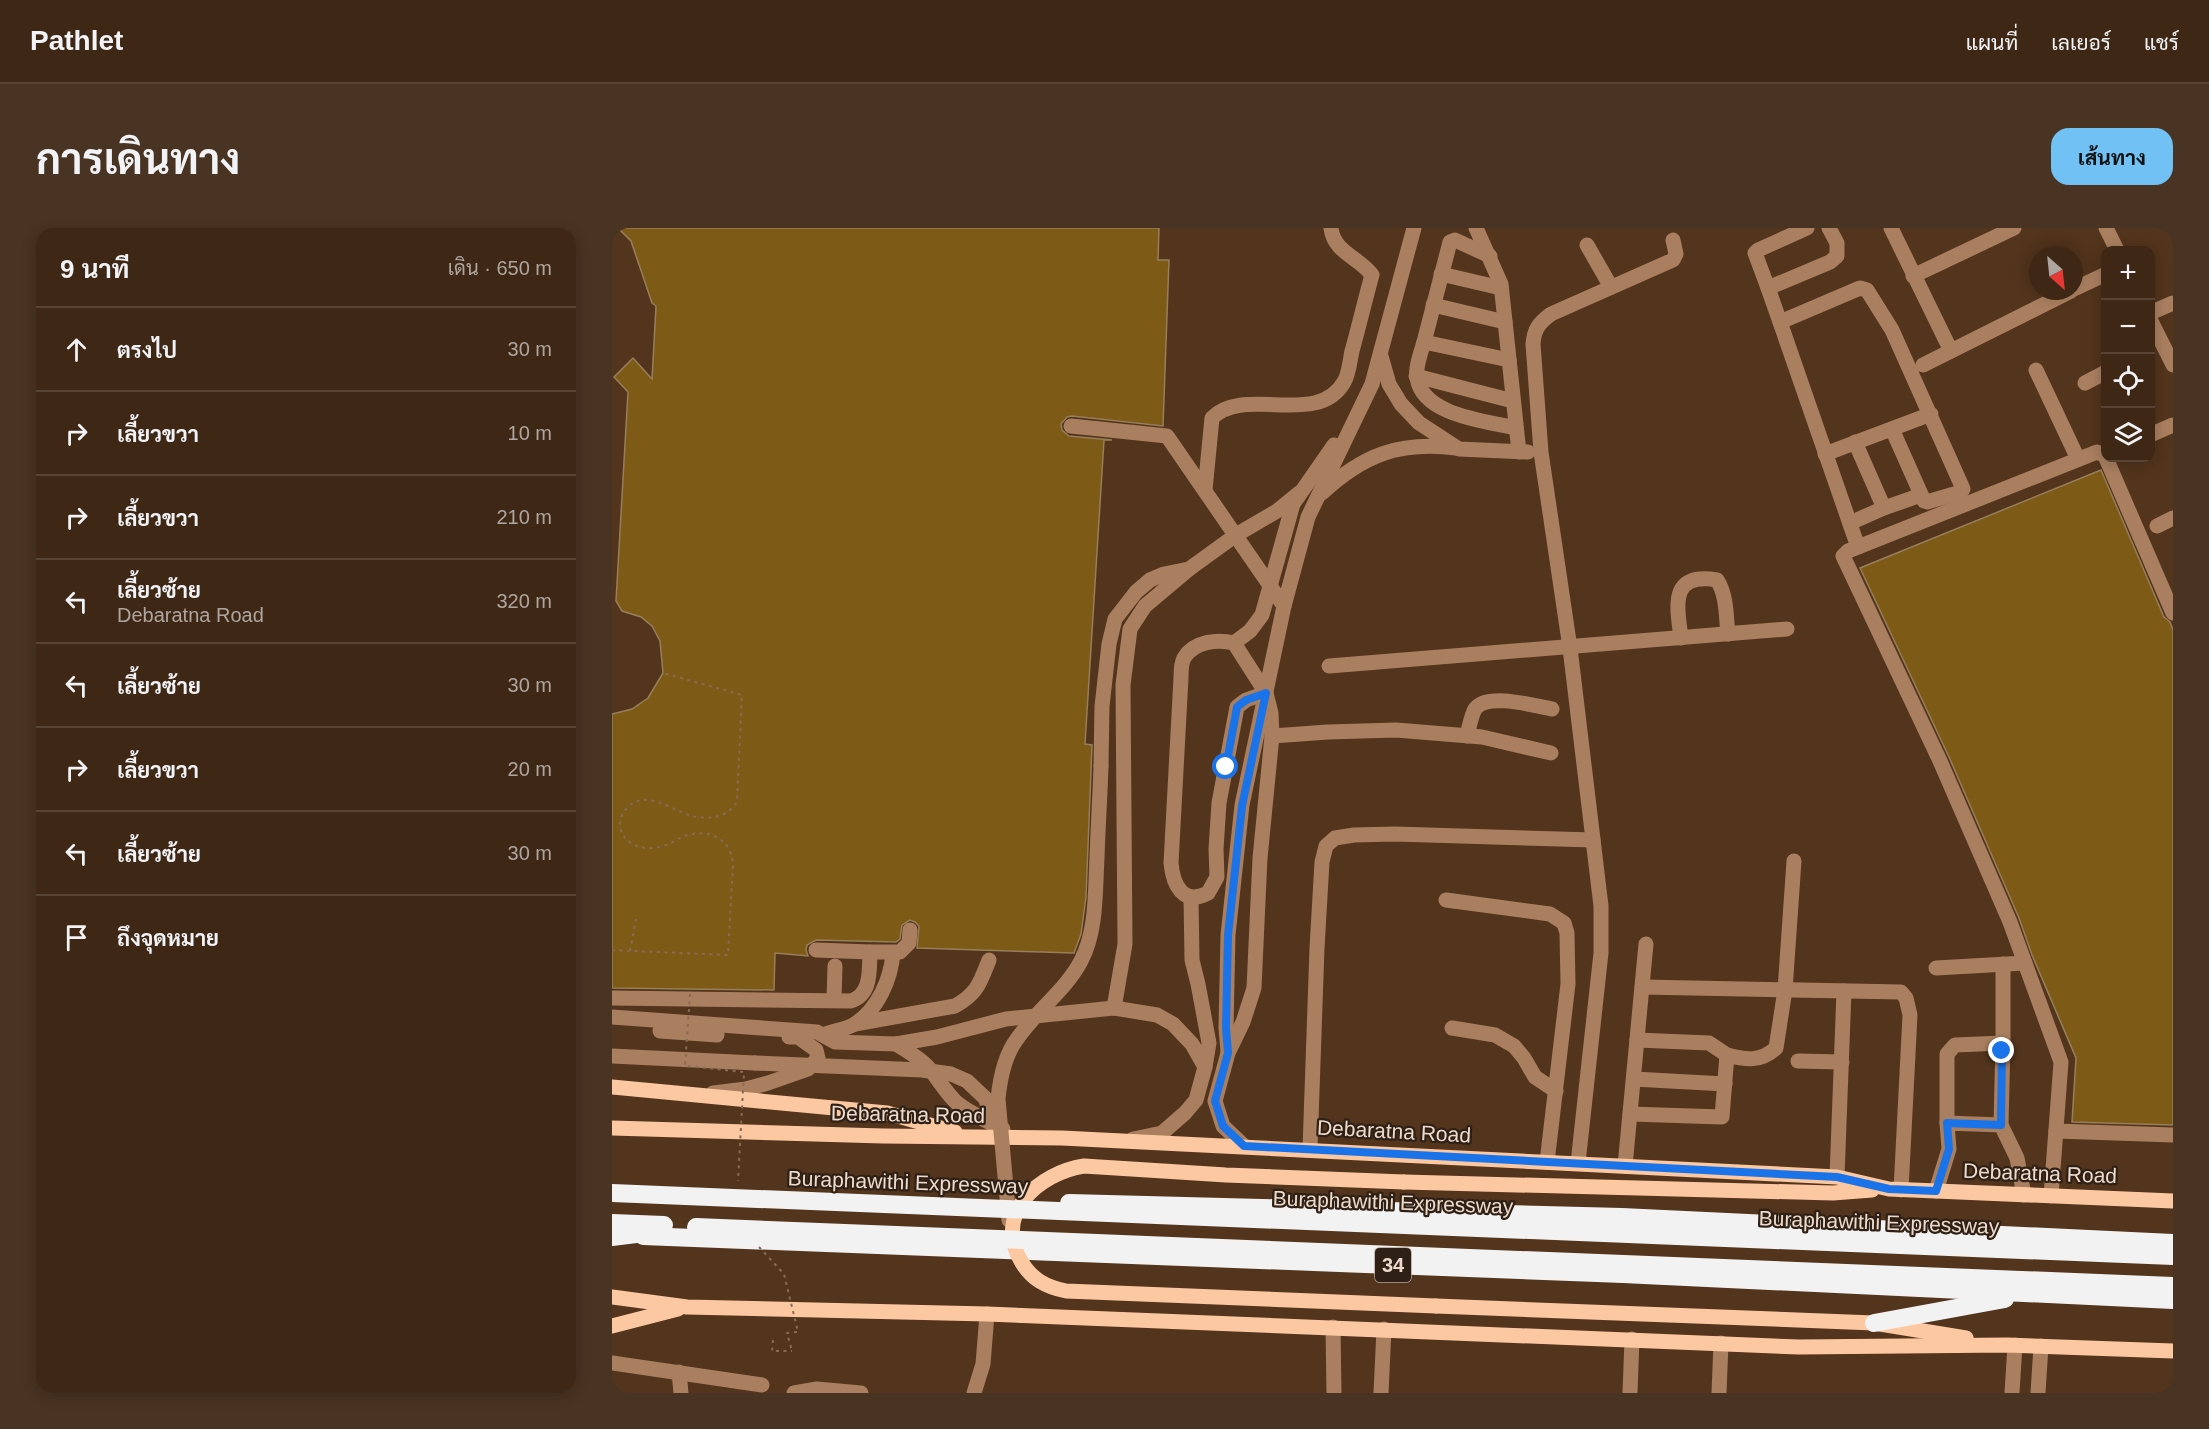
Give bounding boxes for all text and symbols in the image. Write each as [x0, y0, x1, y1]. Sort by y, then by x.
text: Pathlet [30, 25, 123, 56]
text: แผนที่ [1966, 31, 2018, 54]
text: เลเยอร์ [2051, 31, 2111, 54]
text: แชร์ [2144, 31, 2179, 54]
button: เส้นทาง [2051, 128, 2173, 185]
text: การเดินทาง [36, 136, 240, 183]
north arrow [2029, 246, 2083, 300]
map controls [2101, 246, 2155, 462]
button: + [2101, 246, 2155, 300]
text: 9 นาที [60, 254, 129, 284]
text: เดิน · 650 m [448, 257, 552, 279]
button: − [2101, 300, 2155, 354]
icon: ahead [60, 333, 93, 366]
text: ตรงไป [117, 338, 177, 363]
text: 30 m [508, 338, 552, 360]
button: locate [2101, 354, 2155, 408]
button: layers [2101, 408, 2155, 462]
icon: right [60, 417, 93, 450]
text: เลี้ยวขวา [117, 422, 199, 447]
text: 10 m [508, 422, 552, 444]
icon: right [60, 501, 93, 534]
text: เลี้ยวขวา [117, 506, 199, 531]
text: 210 m [496, 506, 552, 528]
text: เลี้ยวซ้าย [117, 578, 201, 603]
icon: left [60, 585, 93, 618]
text: 320 m [496, 590, 552, 612]
text: Debaratna Road [117, 604, 264, 626]
icon: left [60, 669, 93, 702]
text: เลี้ยวซ้าย [117, 674, 201, 699]
text: 30 m [508, 674, 552, 696]
icon: right [60, 753, 93, 786]
route start [1212, 753, 1238, 779]
text: เลี้ยวขวา [117, 758, 199, 783]
text: 20 m [508, 758, 552, 780]
icon: left [60, 837, 93, 870]
text: เลี้ยวซ้าย [117, 842, 201, 867]
text: 30 m [508, 842, 552, 864]
icon: arrive [60, 921, 93, 954]
text: ถึงจุดหมาย [117, 926, 219, 951]
route end [1988, 1037, 2014, 1063]
street label: Debaratna Road [831, 1101, 985, 1127]
street label: Debaratna Road [1316, 1115, 1472, 1147]
street label: Debaratna Road [1963, 1159, 2117, 1187]
street label: Buraphawithi Expressway [787, 1166, 1029, 1198]
street label: Buraphawithi Expressway [1272, 1186, 1514, 1218]
street label: Buraphawithi Expressway [1758, 1206, 2000, 1238]
road number: 34 [1375, 1248, 1411, 1282]

